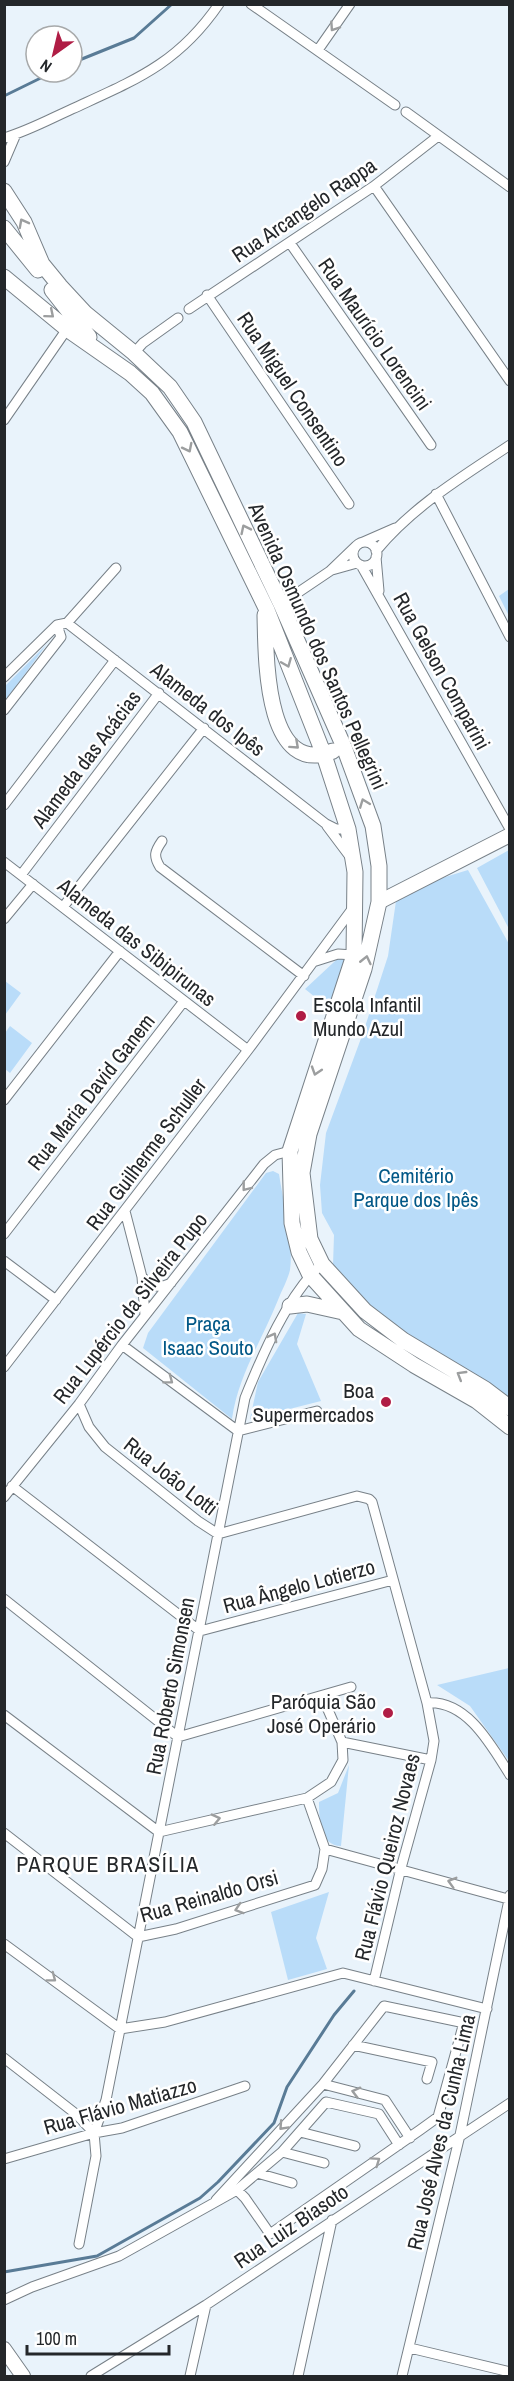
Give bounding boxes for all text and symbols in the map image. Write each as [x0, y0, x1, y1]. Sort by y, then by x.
one-way arrow [330, 21, 341, 32]
north arrow [24, 24, 84, 84]
text: N [36, 55, 56, 78]
street label: Rua Arcangelo Rappa [226, 151, 382, 269]
one-way arrow [19, 218, 30, 229]
street label: Rua Maurício Lorencini [312, 252, 438, 416]
street label: Rua Miguel Consentino [230, 306, 356, 472]
one-way arrow [43, 307, 54, 318]
one-way arrow [180, 442, 192, 453]
street label: Avenida Osmundo dos Santos Pellegrini [241, 497, 394, 794]
one-way arrow [240, 524, 252, 535]
street label: Rua Gelson Comparini [387, 587, 497, 755]
street label: Alameda dos Ipês [144, 655, 271, 763]
one-way arrow [280, 657, 293, 668]
street label: Alameda das Acácias [24, 684, 147, 835]
one-way arrow [288, 738, 298, 749]
one-way arrow [359, 799, 372, 809]
street label: Alameda das Sibipirunas [51, 870, 222, 1013]
one-way arrow [359, 956, 372, 966]
place label: Escola Infantil Mundo Azul [313, 990, 421, 1043]
street label: Rua Maria David Ganem [21, 1008, 161, 1176]
marker: Escola Infantil Mundo Azul [294, 1009, 308, 1023]
one-way arrow [311, 1065, 323, 1076]
street label: Rua Guilherme Schuller [79, 1072, 213, 1236]
park label: Cemitério Parque dos Ipês [353, 1161, 479, 1214]
one-way arrow [243, 1181, 254, 1192]
street label: Rua Lupércio da Silveira Pupo [46, 1206, 214, 1410]
park label: Praça Isaac Souto [163, 1309, 253, 1362]
one-way arrow [266, 1333, 277, 1344]
one-way arrow [457, 1371, 467, 1383]
one-way arrow [163, 1372, 174, 1383]
place label: Boa Supermercados [252, 1376, 374, 1429]
marker: Boa Supermercados [379, 1395, 393, 1409]
street label: Rua João Lotti [118, 1430, 224, 1522]
street label: Rua Ângelo Lotierzo [220, 1552, 378, 1620]
street label: Rua Roberto Simonsen [139, 1595, 201, 1777]
place label: Paróquia São José Operário [267, 1687, 376, 1740]
marker: Paróquia São José Operário [381, 1706, 395, 1720]
street label: Rua Flávio Queiroz Novaes [347, 1750, 427, 1964]
one-way arrow [211, 1813, 221, 1826]
district label: PARQUE BRASÍLIA [16, 1849, 200, 1879]
street label: Rua Reinaldo Orsi [136, 1862, 282, 1930]
one-way arrow [447, 1877, 458, 1889]
one-way arrow [234, 1902, 245, 1914]
one-way arrow [45, 1971, 56, 1982]
street label: Rua José Alves da Cunha Lima [400, 2011, 482, 2253]
street label: Rua Flávio Matiazzo [40, 2070, 200, 2142]
one-way arrow [351, 2087, 362, 2099]
one-way arrow [279, 2120, 290, 2130]
one-way arrow [370, 2157, 381, 2168]
street label: Rua Luiz Biasoto [228, 2177, 354, 2275]
scale bar [27, 2318, 170, 2356]
text: 100 m [36, 2326, 77, 2351]

